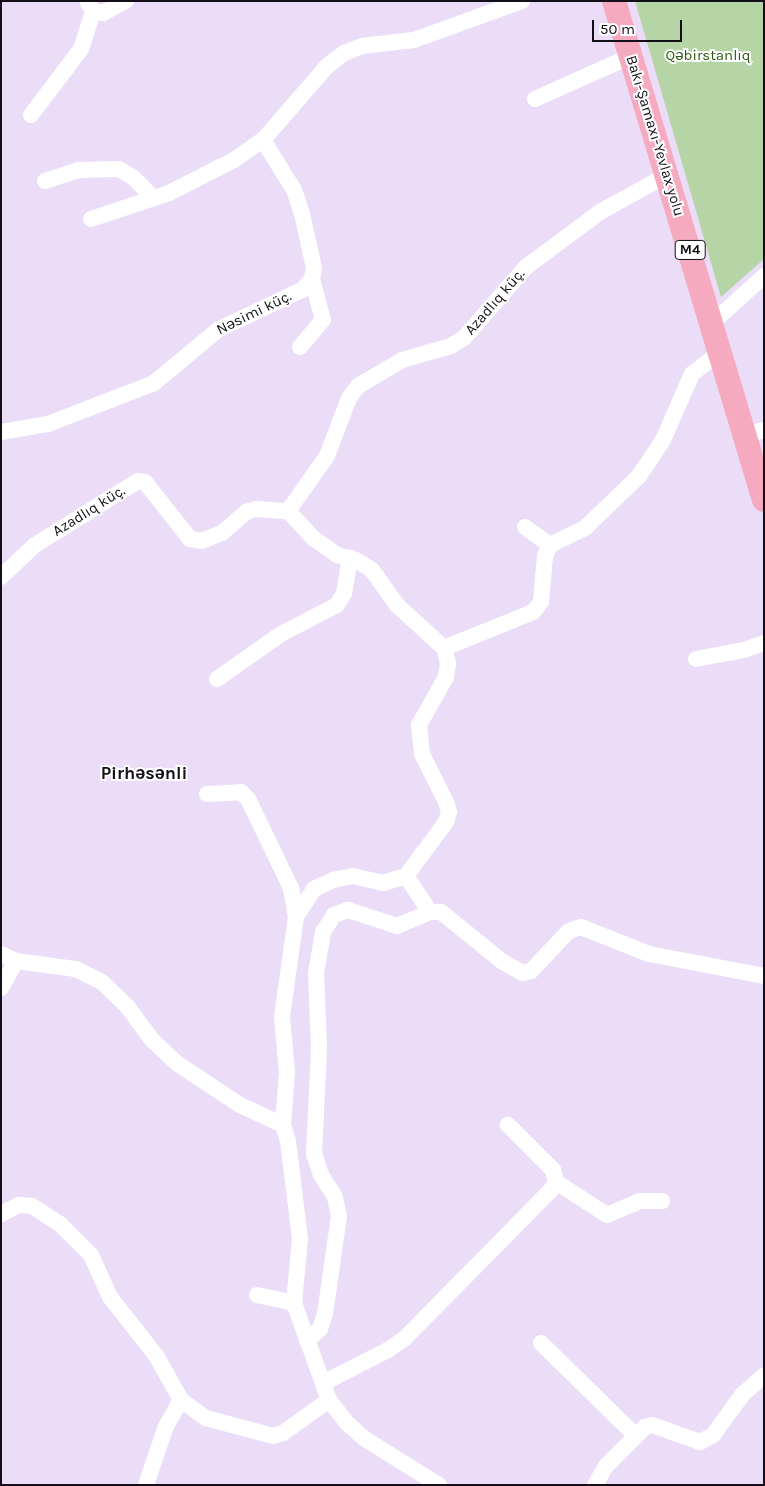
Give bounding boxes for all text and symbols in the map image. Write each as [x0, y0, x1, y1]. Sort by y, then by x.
scale bar [595, 10, 685, 42]
text: 50 m [600, 20, 635, 38]
park label: Qəbirstanlıq [665, 47, 751, 65]
street label: Bakı-Şamaxı-Yevlax yolu [622, 53, 688, 219]
road number: M4 [674, 238, 706, 262]
street label: Azadlıq küç. [461, 265, 529, 339]
street label: Nəsimi küç. [214, 287, 294, 339]
street label: Azadlıq küç. [50, 482, 128, 540]
district label: Pirhəsənli [101, 762, 187, 784]

